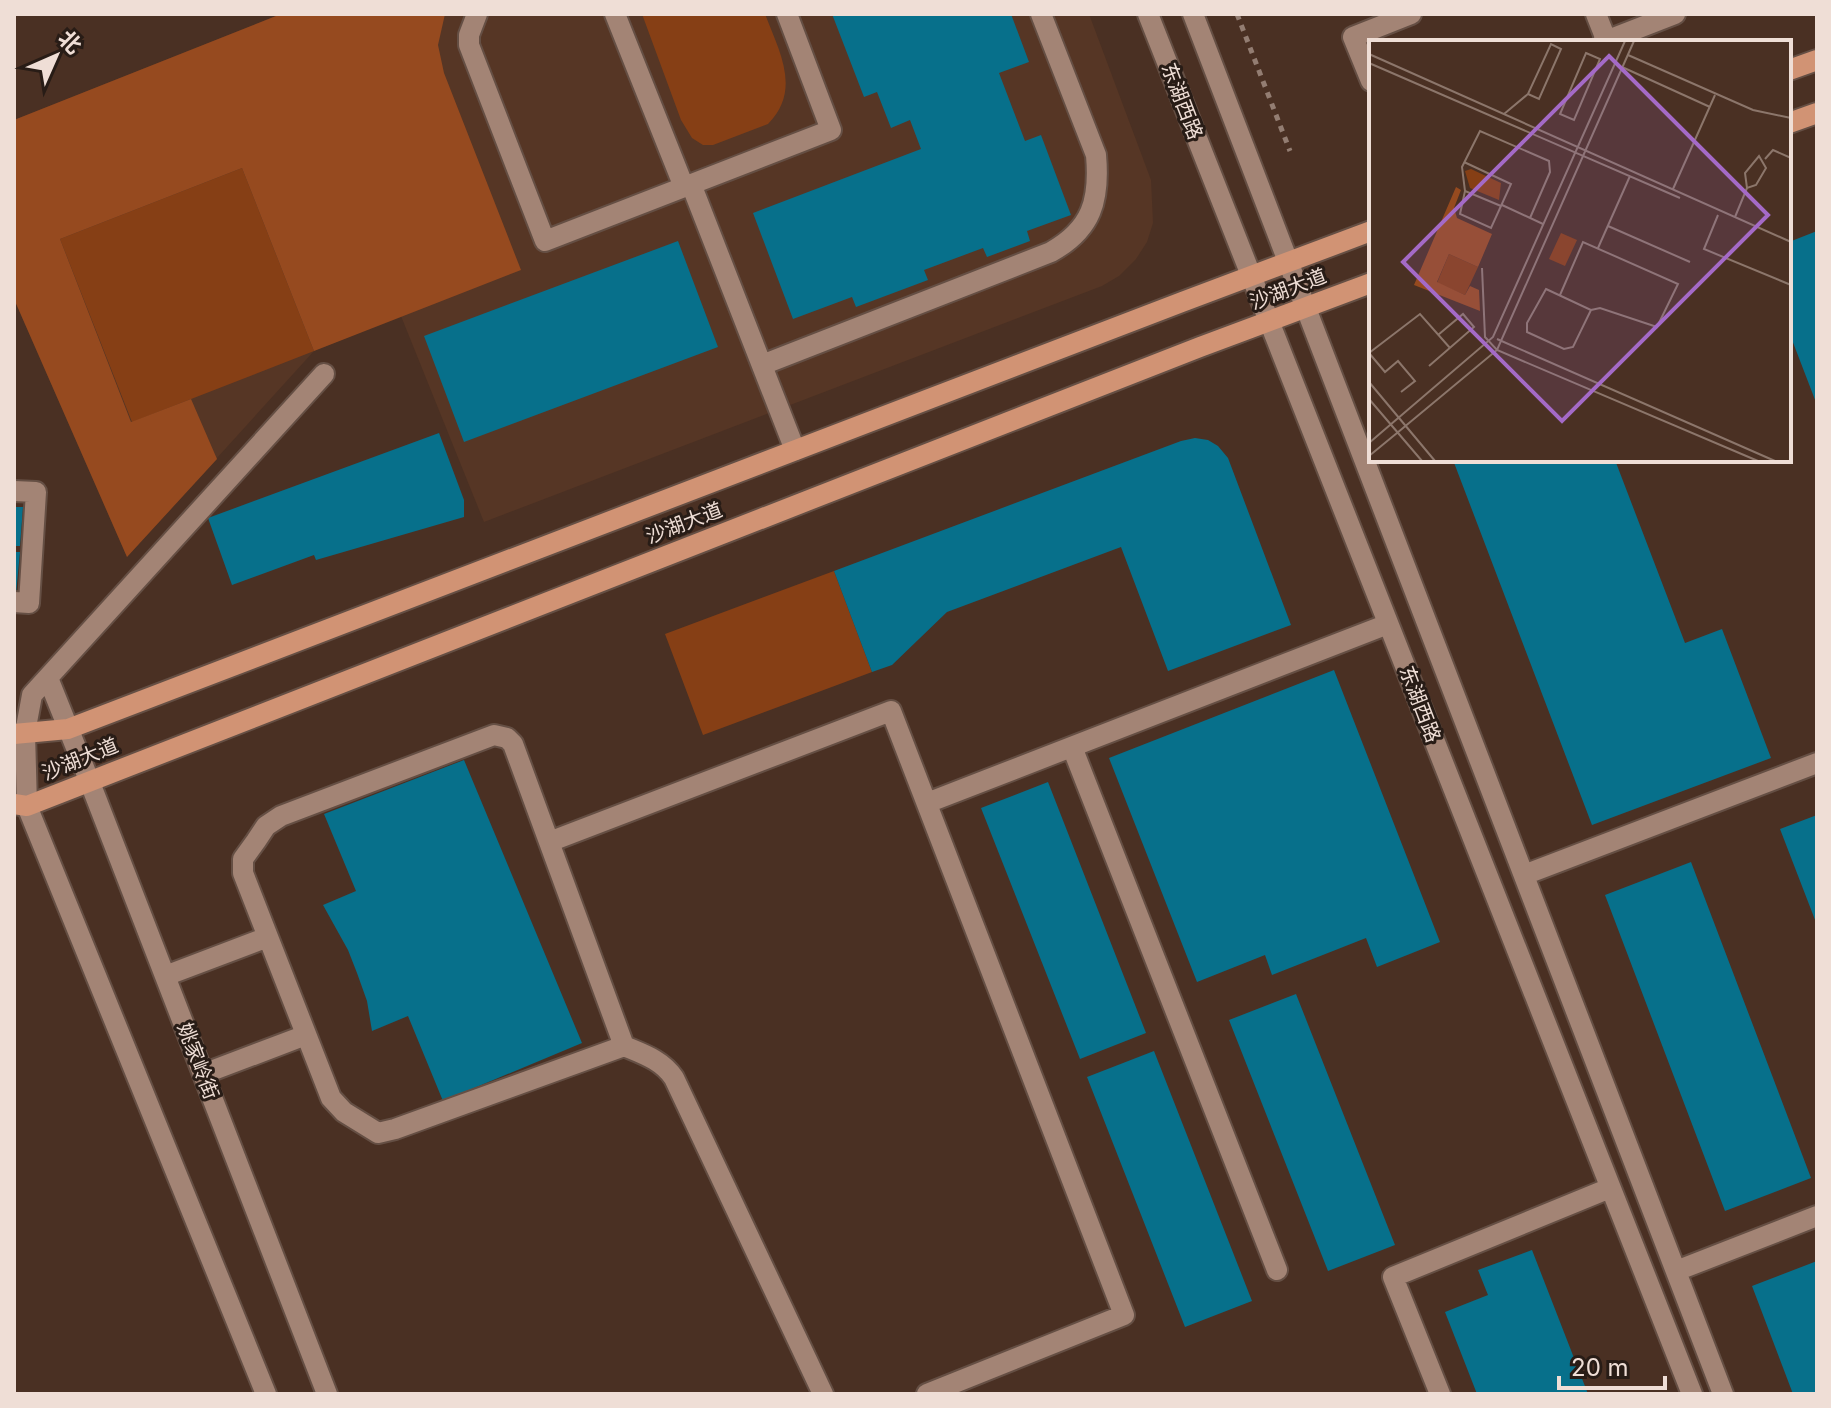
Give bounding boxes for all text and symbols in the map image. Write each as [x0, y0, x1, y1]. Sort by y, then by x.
north arrow [16, 16, 96, 96]
text: 北 [53, 25, 87, 59]
inset map [1369, 40, 1791, 462]
street label: 东湖西路 [1156, 59, 1208, 143]
street label: 沙湖大道 [1246, 263, 1330, 315]
street label: 沙湖大道 [642, 497, 726, 549]
street label: 东湖西路 [1394, 662, 1446, 746]
street label: 沙湖大道 [38, 733, 122, 785]
street label: 姚家岭街 [172, 1019, 224, 1103]
scale bar [1559, 1340, 1665, 1390]
text: 20 m [1571, 1353, 1629, 1382]

